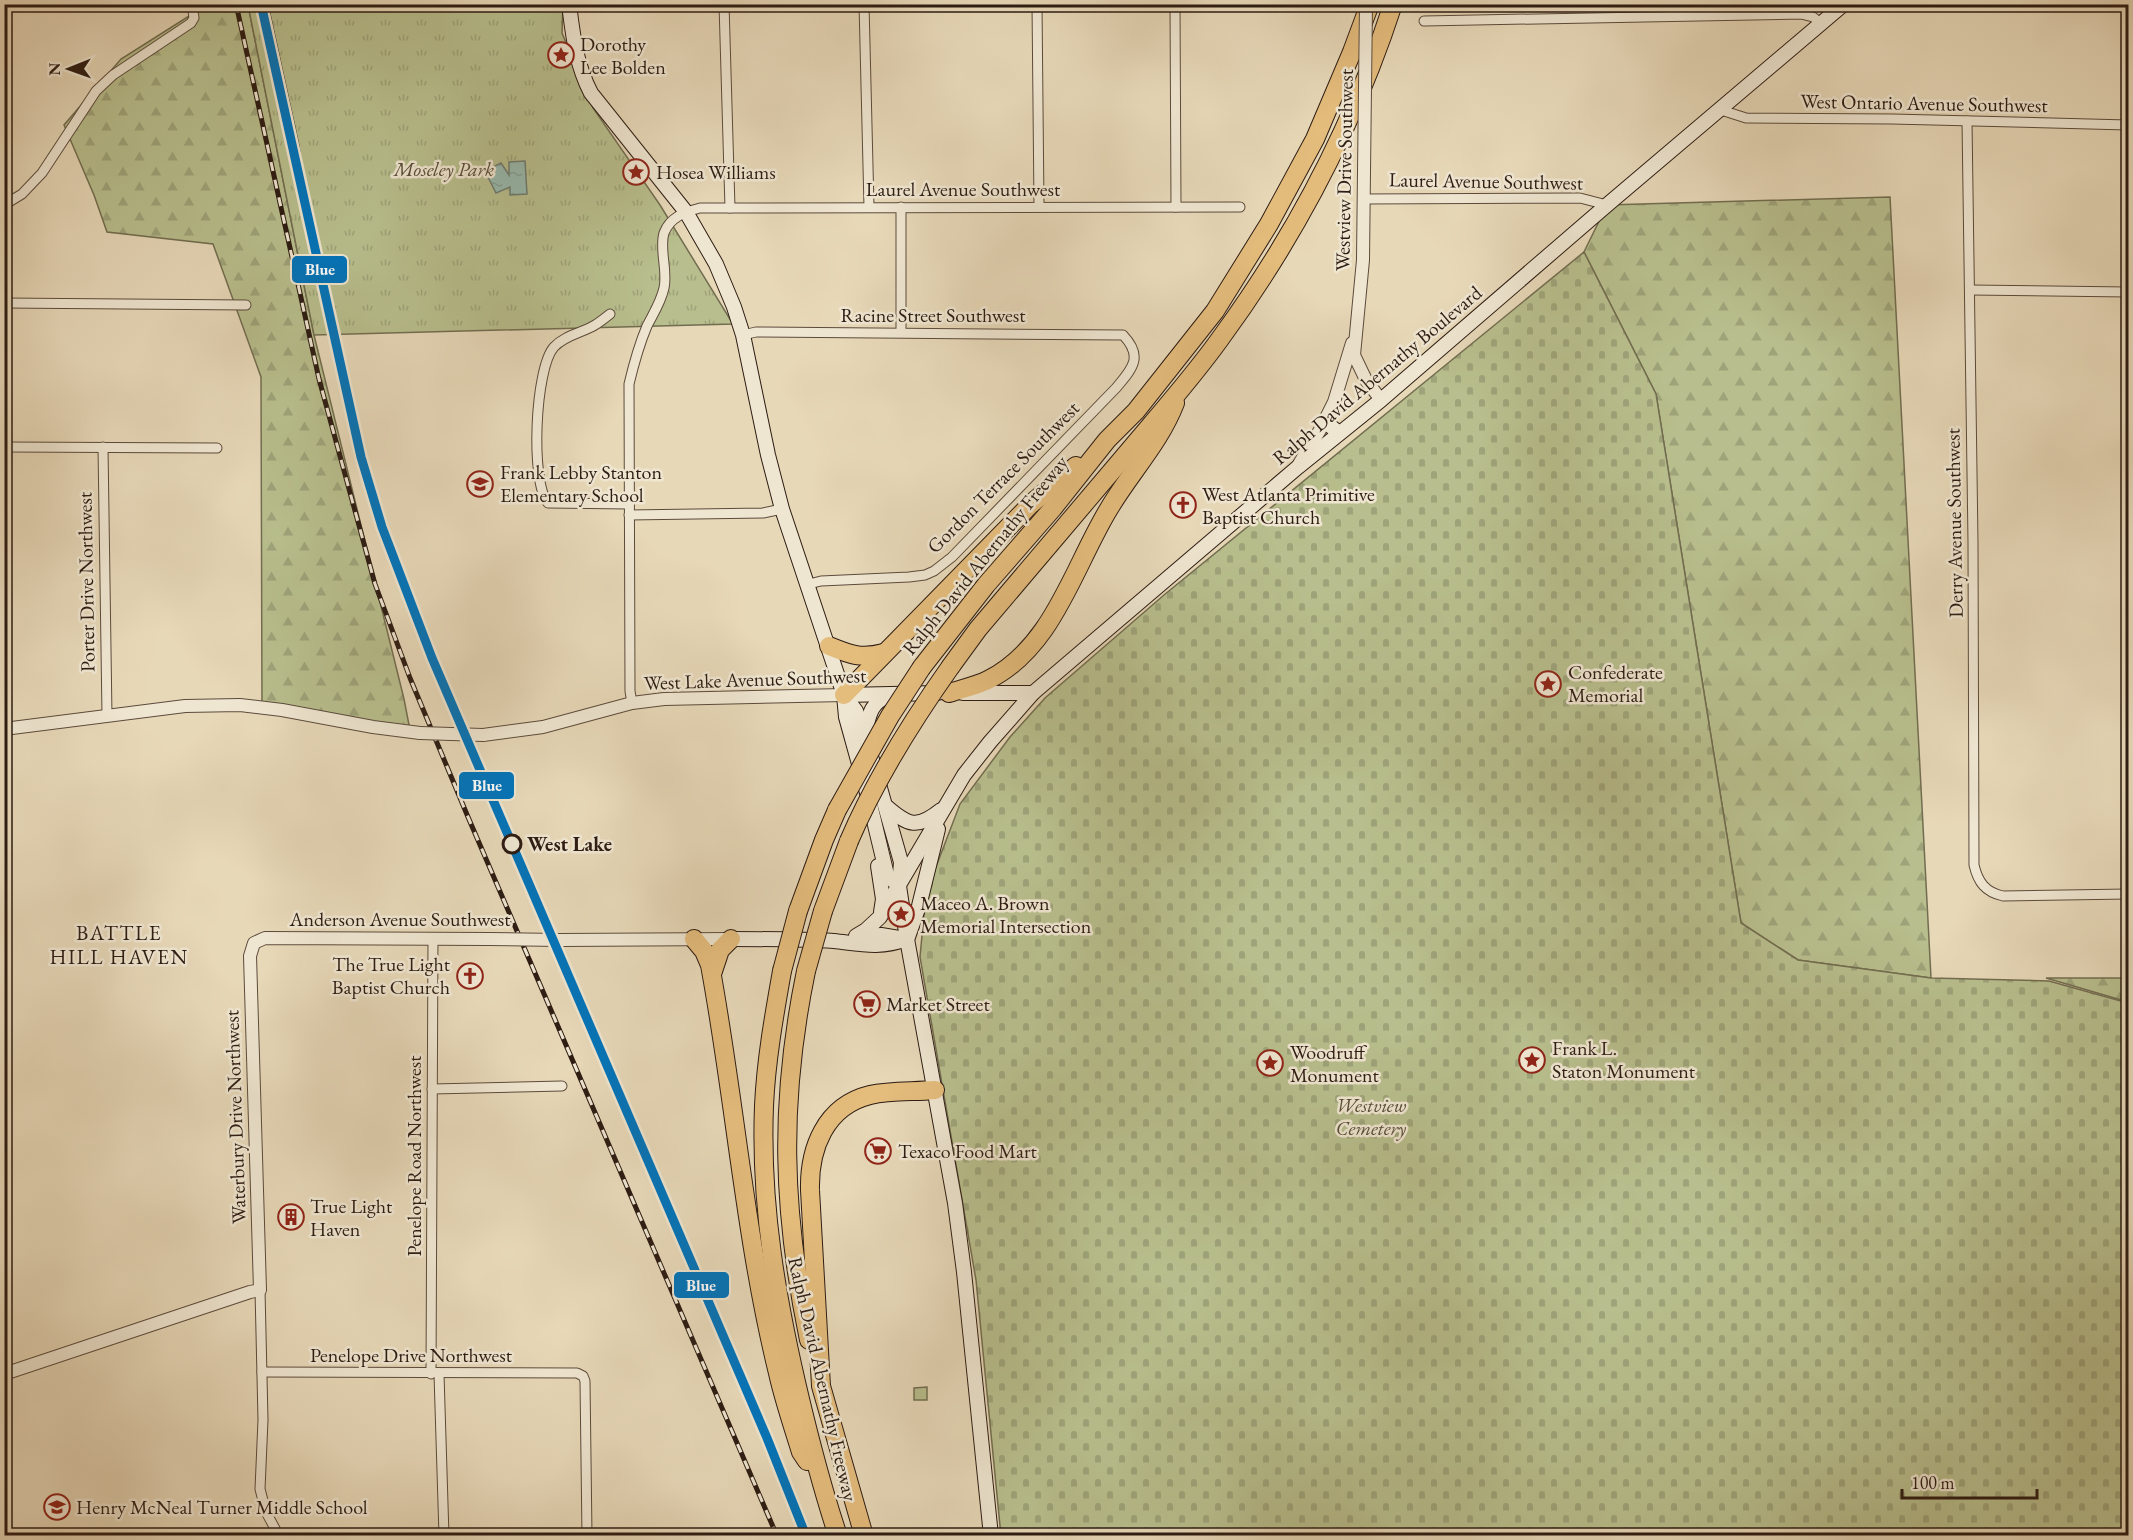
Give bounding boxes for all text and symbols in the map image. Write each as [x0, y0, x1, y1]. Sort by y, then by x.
place label: Dorothy Lee Bolden [580, 31, 666, 80]
north arrow [39, 39, 99, 99]
place icon: Dorothy Lee Bolden [546, 40, 576, 70]
text: N [44, 63, 65, 76]
street label: Westview Drive Southwest [1329, 68, 1359, 271]
street label: West Ontario Avenue Southwest [1800, 88, 2049, 118]
park label: Moseley Park [393, 156, 494, 182]
place icon: Hosea Williams [621, 157, 651, 187]
place label: Hosea Williams [656, 159, 776, 185]
street label: Laurel Avenue Southwest [1389, 166, 1584, 196]
street label: Laurel Avenue Southwest [866, 176, 1061, 202]
line badge: Blue [291, 255, 348, 284]
text: Blue [305, 259, 335, 280]
street label: Ralph David Abernathy Boulevard [1267, 279, 1488, 470]
street label: Racine Street Southwest [840, 302, 1026, 328]
street label: Gordon Terrace Southwest [921, 395, 1085, 559]
street label: Derry Avenue Southwest [1939, 427, 1969, 618]
street label: Ralph David Abernathy Freeway [896, 450, 1074, 660]
place label: Frank Lebby Stanton Elementary School [500, 459, 662, 508]
school or university icon: Frank Lebby Stanton Elementary School [465, 469, 495, 499]
place label: West Atlanta Primitive Baptist Church [1202, 481, 1375, 530]
church icon: West Atlanta Primitive Baptist Church [1168, 490, 1198, 520]
street label: Porter Drive Northwest [71, 491, 101, 672]
place label: Confederate Memorial [1568, 659, 1663, 708]
street label: West Lake Avenue Southwest [643, 662, 867, 696]
place icon: Confederate Memorial [1533, 669, 1563, 699]
line badge: Blue [458, 771, 515, 800]
text: Blue [472, 775, 502, 796]
place label: West Lake [527, 831, 612, 857]
marker: West Lake [502, 834, 522, 854]
place label: Maceo A. Brown Memorial Intersection [920, 890, 1092, 939]
place icon: Maceo A. Brown Memorial Intersection [886, 899, 916, 929]
street label: Anderson Avenue Southwest [289, 906, 511, 932]
district label: BATTLE HILL HAVEN [49, 919, 189, 970]
place label: The True Light Baptist Church [332, 951, 451, 1000]
church icon: The True Light Baptist Church [455, 961, 485, 991]
supermarket icon: Market Street [852, 989, 882, 1019]
place label: Market Street [886, 991, 990, 1017]
street label: Waterbury Drive Northwest [218, 1009, 252, 1225]
place label: Frank L. Staton Monument [1552, 1035, 1696, 1084]
place label: Woodruff Monument [1290, 1039, 1380, 1088]
place icon: Frank L. Staton Monument [1517, 1045, 1547, 1075]
place icon: Woodruff Monument [1255, 1048, 1285, 1078]
street label: Penelope Road Northwest [401, 1055, 427, 1257]
park label: Westview Cemetery [1336, 1092, 1407, 1141]
supermarket icon: Texaco Food Mart [863, 1136, 893, 1166]
place label: Texaco Food Mart [898, 1138, 1038, 1164]
place label: True Light Haven [310, 1193, 393, 1242]
building icon: True Light Haven [276, 1202, 306, 1232]
street label: Ralph David Abernathy Freeway [782, 1254, 864, 1504]
line badge: Blue [673, 1271, 730, 1299]
text: Blue [686, 1275, 716, 1296]
street label: Penelope Drive Northwest [310, 1342, 513, 1368]
scale bar [1902, 1462, 2037, 1500]
text: 100 m [1911, 1471, 1955, 1494]
school or university icon: Henry McNeal Turner Middle School [42, 1492, 72, 1522]
place label: Henry McNeal Turner Middle School [76, 1494, 368, 1520]

